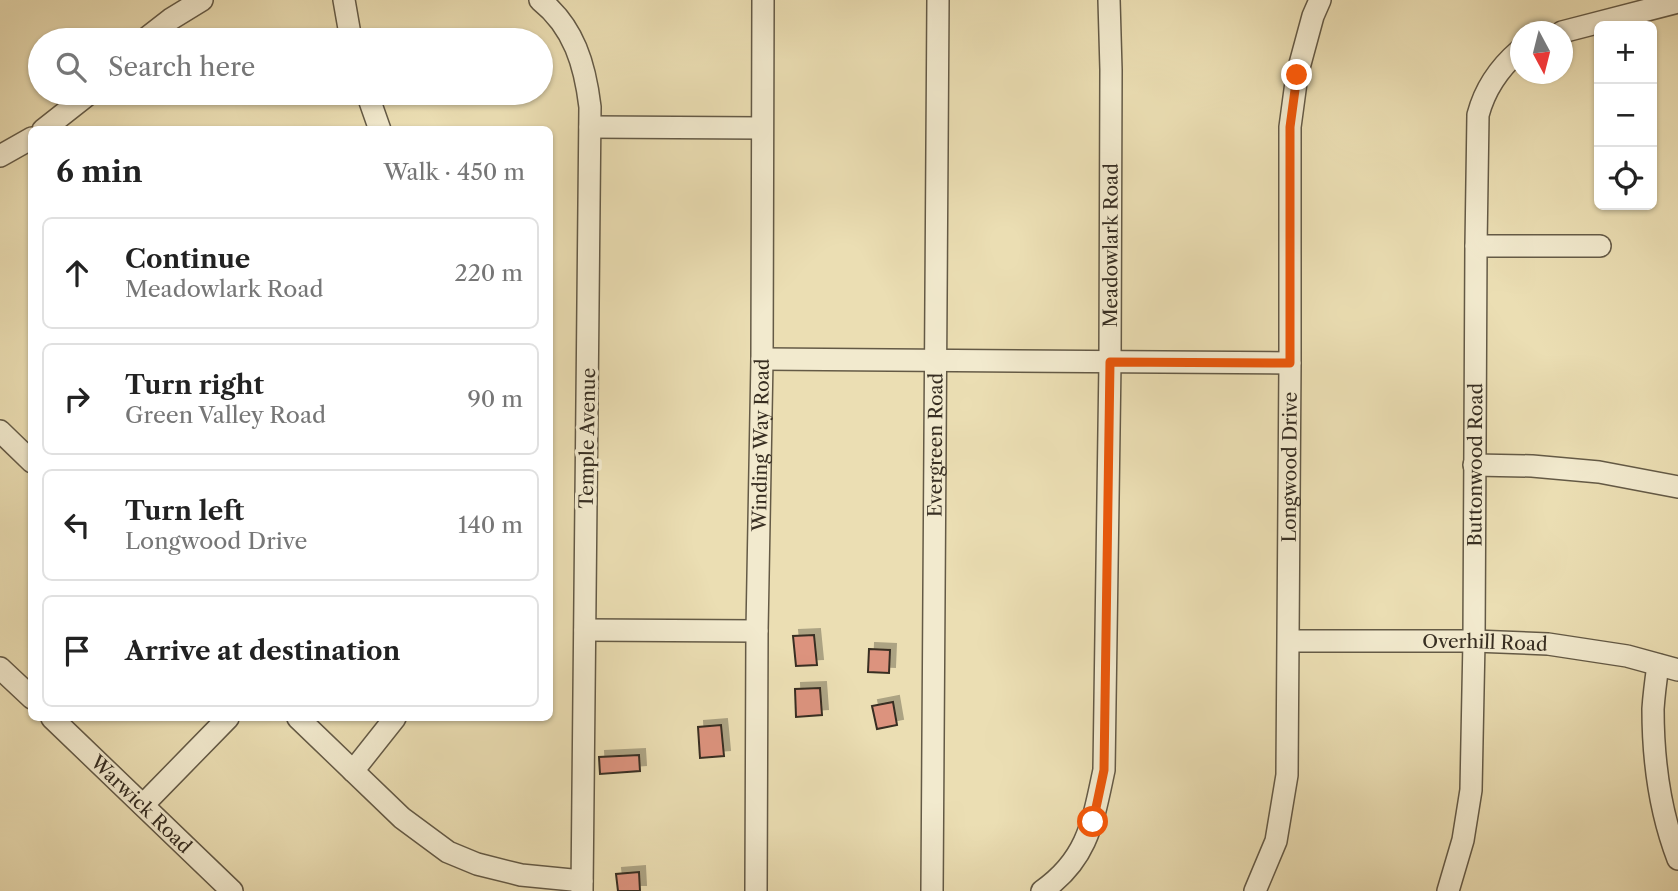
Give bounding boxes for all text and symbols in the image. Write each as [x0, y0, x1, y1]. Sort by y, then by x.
north arrow [1510, 21, 1573, 84]
map controls [1594, 21, 1657, 210]
button: + [1594, 21, 1657, 84]
search box [28, 28, 553, 105]
icon: search [52, 48, 90, 86]
text: Search here [108, 51, 255, 83]
route end [1281, 59, 1312, 90]
button: − [1594, 84, 1657, 147]
button: locate [1594, 147, 1657, 210]
text: 6 min [56, 153, 143, 190]
text: Walk · 450 m [383, 158, 525, 186]
street label: Meadowlark Road [1099, 163, 1123, 327]
text: Continue [125, 243, 250, 275]
icon: ahead [58, 254, 96, 292]
text: 220 m [454, 259, 523, 287]
text: Meadowlark Road [125, 275, 324, 303]
street label: Winding Way Road [748, 358, 774, 533]
street label: Temple Avenue [575, 368, 600, 508]
text: Turn right [125, 369, 264, 401]
street label: Evergreen Road [924, 372, 947, 517]
icon: right [58, 380, 96, 418]
street label: Buttonwood Road [1463, 382, 1487, 547]
text: 90 m [467, 385, 523, 413]
street label: Longwood Drive [1278, 392, 1302, 543]
text: Green Valley Road [125, 401, 326, 429]
text: Turn left [125, 495, 244, 527]
icon: left [58, 506, 96, 544]
text: 140 m [458, 511, 523, 539]
text: Longwood Drive [125, 527, 307, 555]
street label: Overhill Road [1422, 630, 1548, 656]
icon: arrive [58, 632, 96, 670]
text: Arrive at destination [125, 635, 400, 667]
street label: Warwick Road [85, 750, 197, 858]
route start [1077, 806, 1108, 837]

